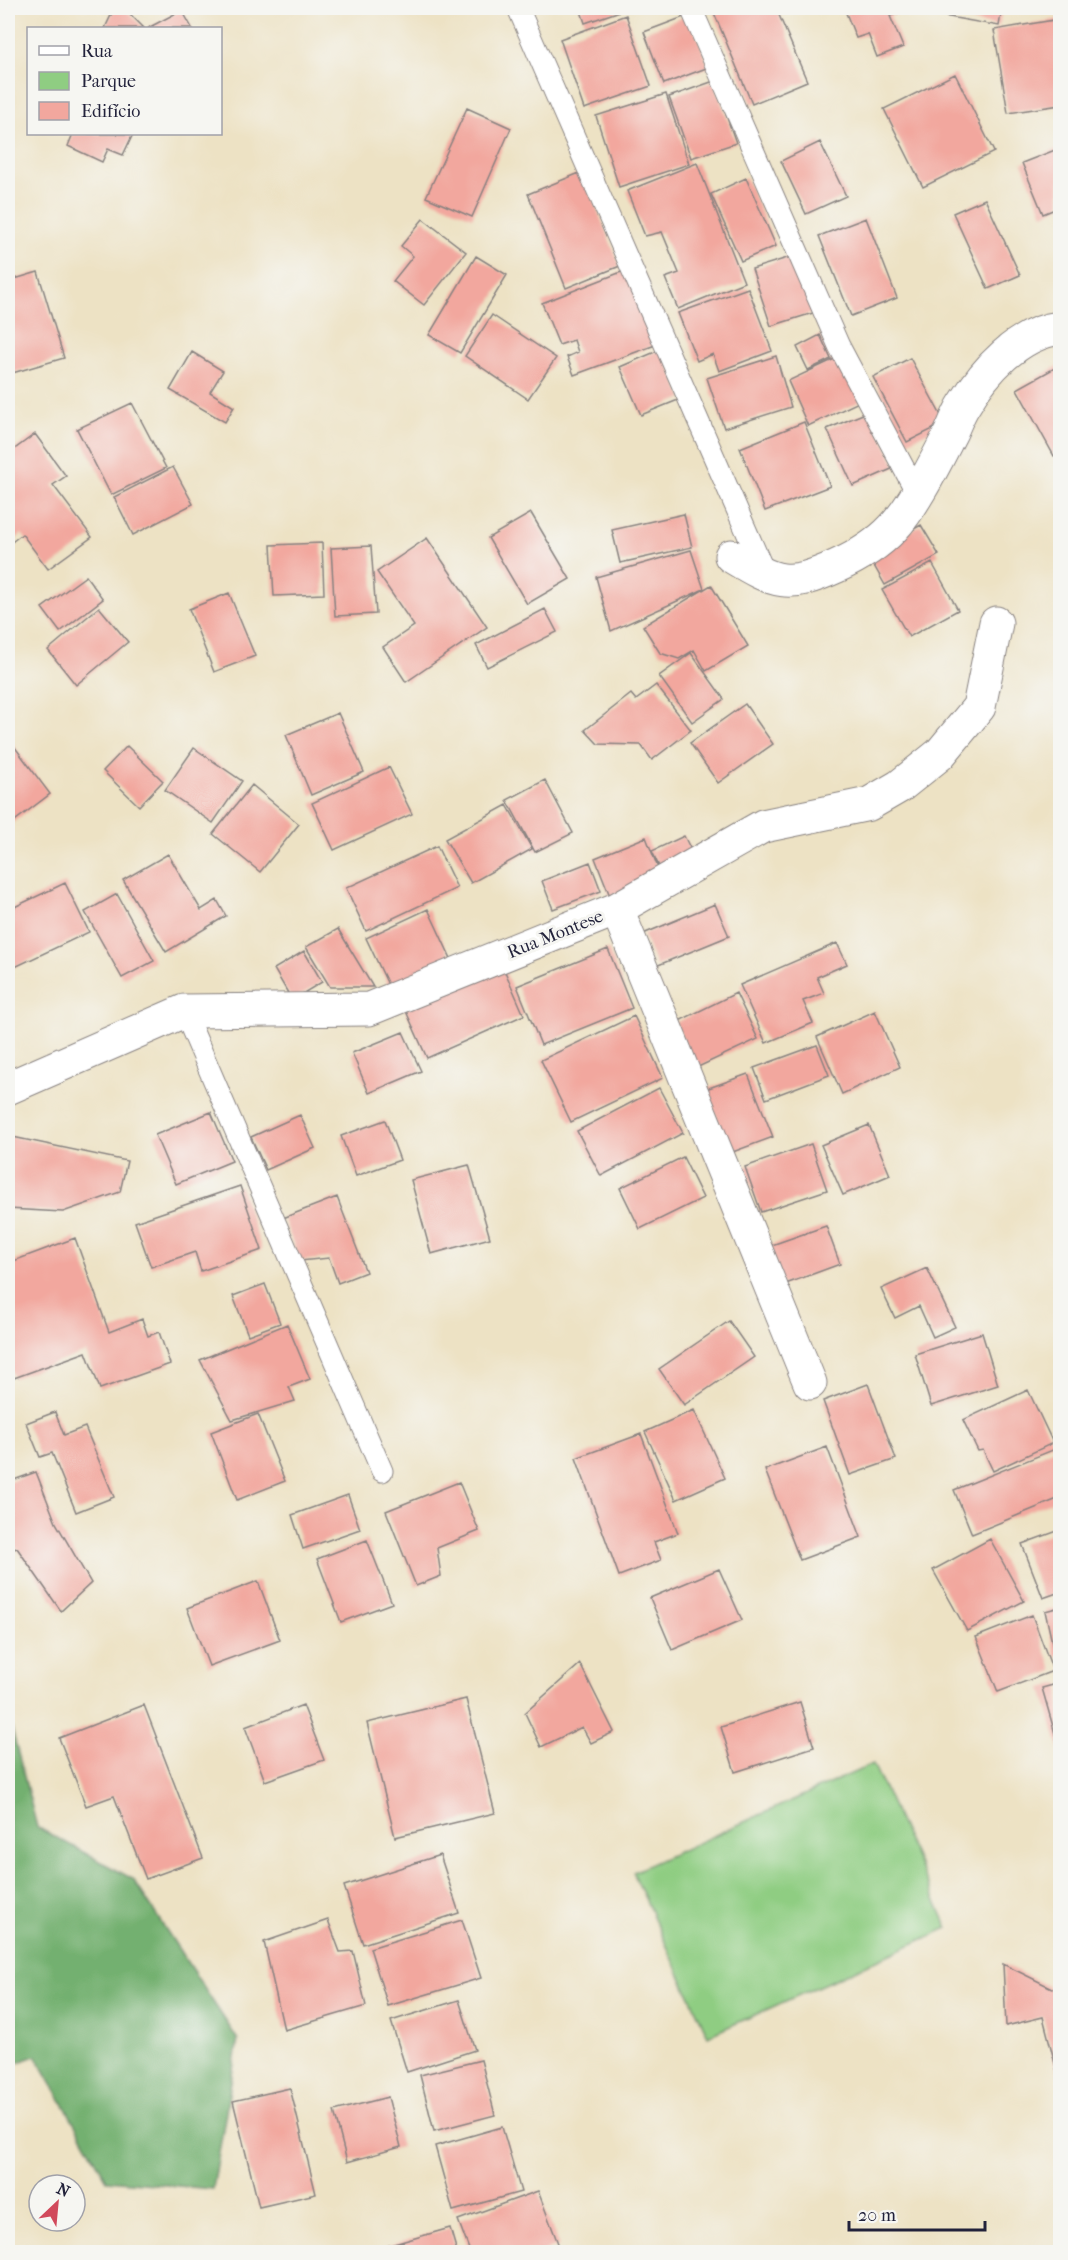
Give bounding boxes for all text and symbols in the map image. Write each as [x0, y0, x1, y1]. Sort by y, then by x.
legend [27, 27, 222, 135]
text: Rua [81, 41, 113, 62]
text: Parque [81, 71, 136, 92]
text: Edifício [81, 101, 140, 122]
street label: Rua Montese [504, 906, 606, 963]
north arrow [27, 2173, 87, 2233]
text: N [54, 2179, 74, 2202]
scale bar [849, 2194, 986, 2232]
text: 20 m [858, 2205, 896, 2226]

